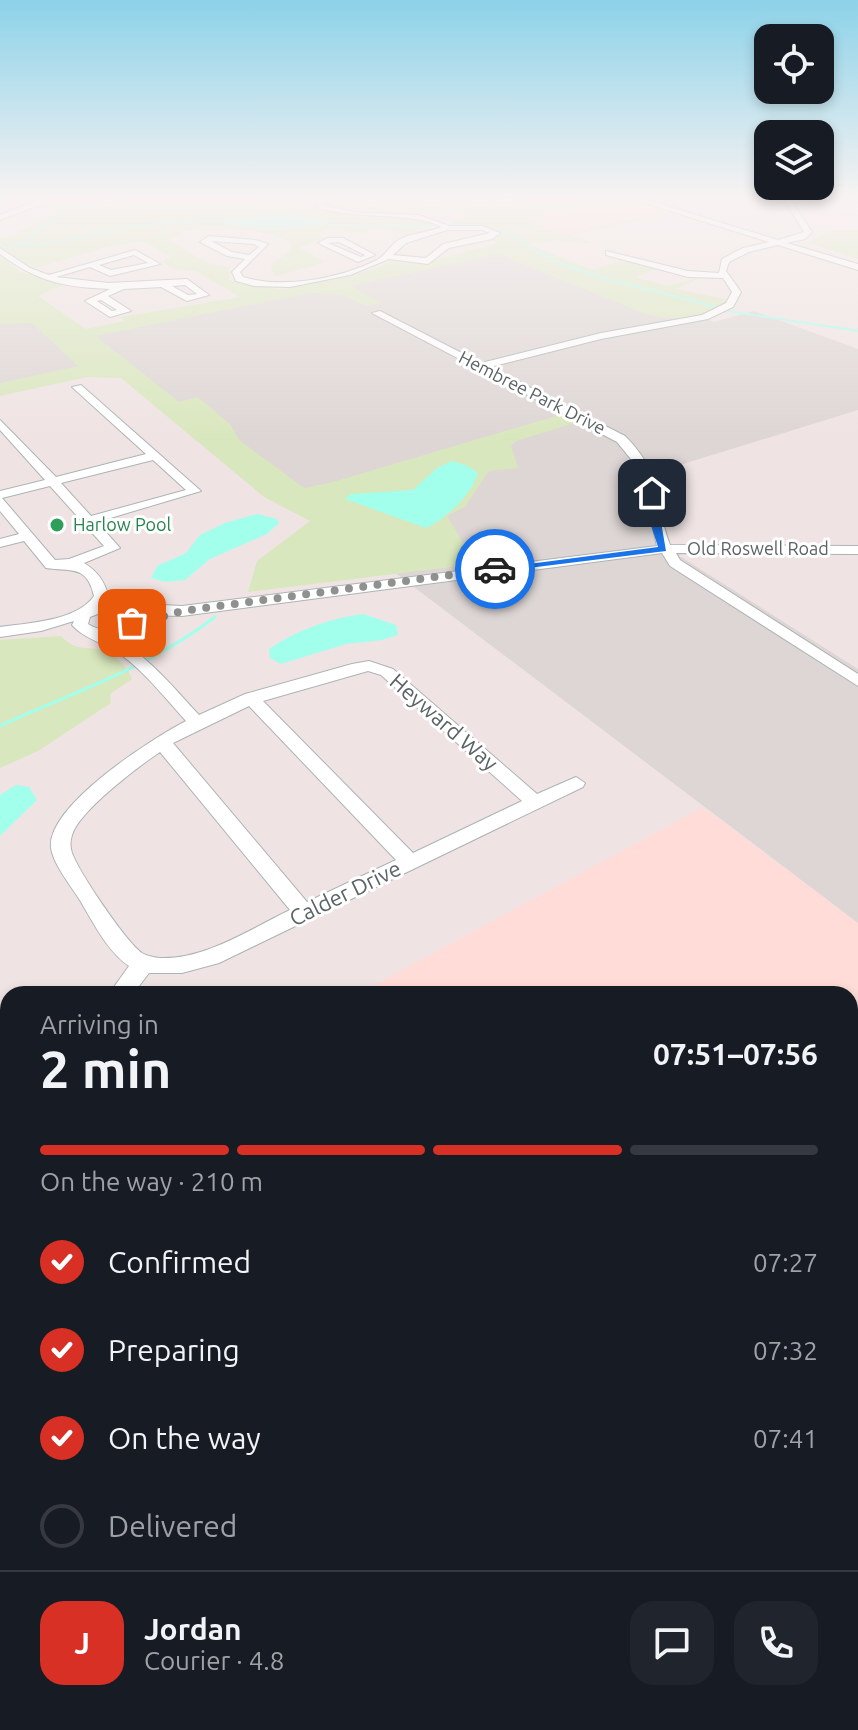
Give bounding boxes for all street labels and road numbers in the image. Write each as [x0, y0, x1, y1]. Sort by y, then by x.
street label: Hembree Park Drive [456, 346, 609, 438]
street label: Old Roswell Road [687, 538, 829, 558]
street label: Heyward Way [385, 668, 504, 776]
street label: Calder Drive [285, 855, 405, 930]

